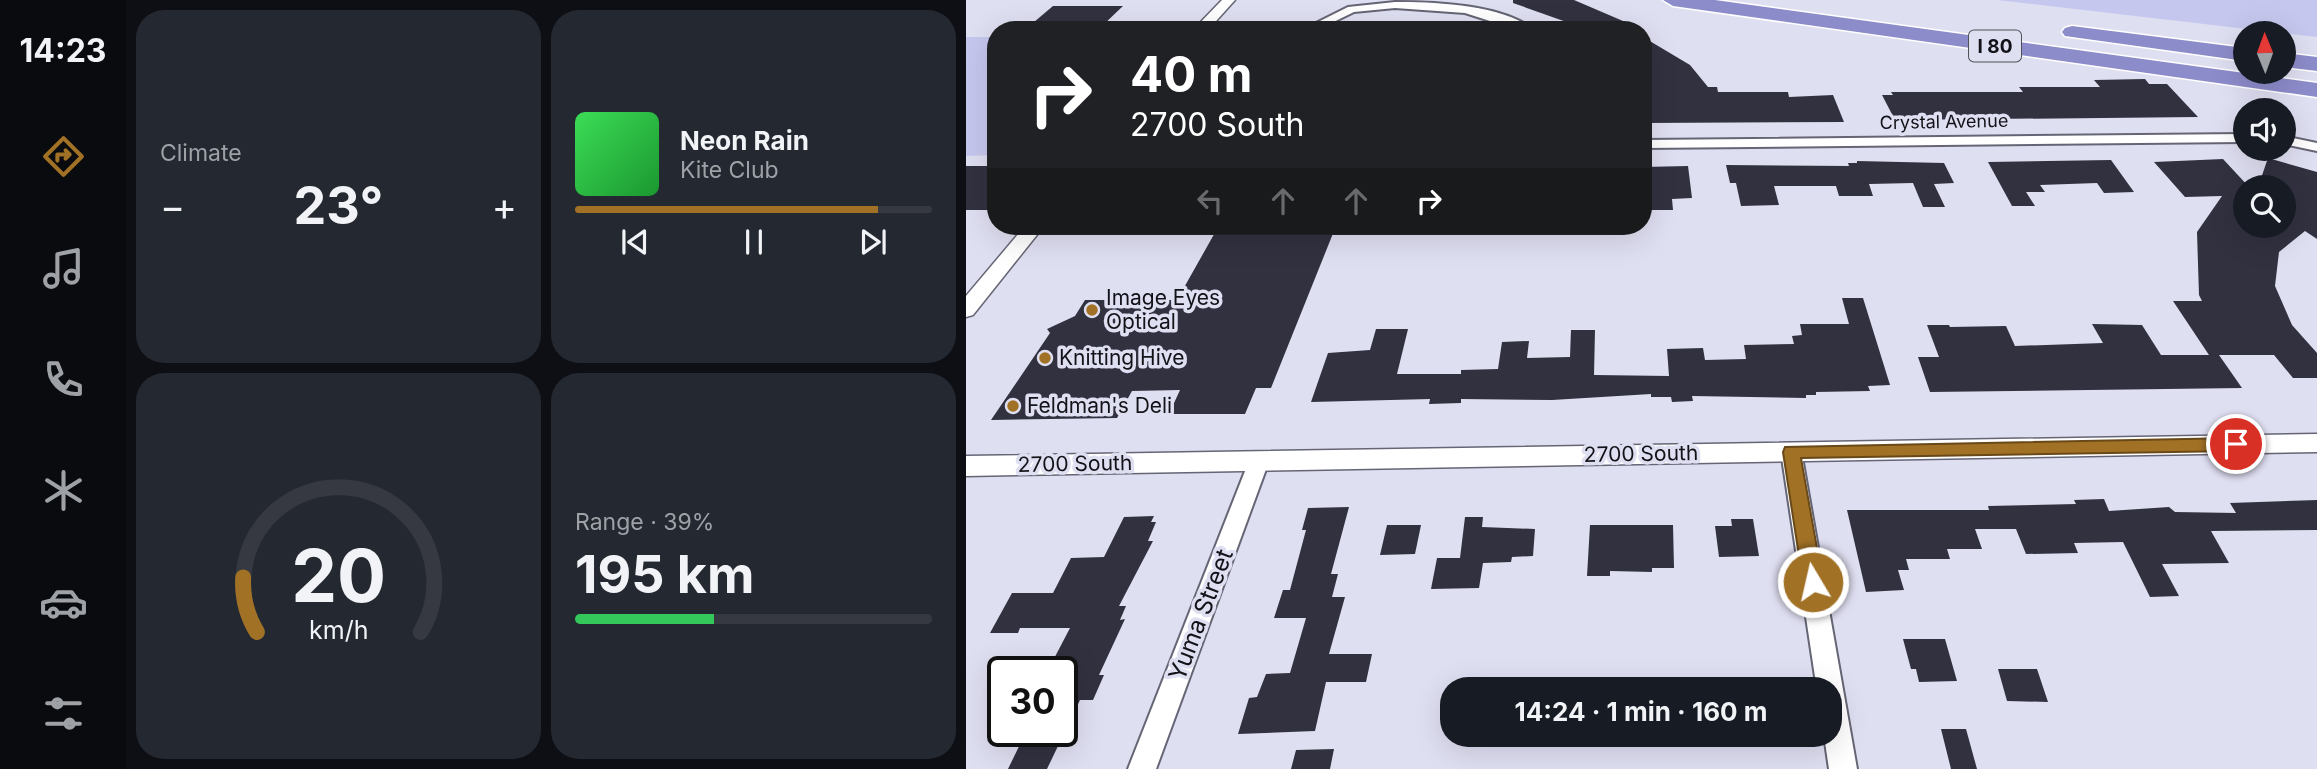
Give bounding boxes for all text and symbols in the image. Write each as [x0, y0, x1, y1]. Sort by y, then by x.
north arrow [2233, 21, 2296, 84]
map controls [2233, 21, 2296, 238]
road number: I 80 [1969, 30, 2021, 61]
text: 14:23 [20, 31, 106, 70]
text: 40 m [1130, 45, 1253, 104]
icon: right [1015, 49, 1106, 140]
button: sound [2233, 98, 2296, 161]
text: 2700 South [1130, 105, 1305, 144]
street label: Crystal Avenue [1880, 110, 2008, 133]
text: Neon Rain [680, 125, 809, 156]
icon: directions [39, 132, 88, 181]
text: Climate [160, 139, 242, 167]
text: Kite Club [680, 156, 779, 184]
text: 23° [294, 174, 383, 237]
button: search [2233, 175, 2296, 238]
icon: left [1191, 182, 1229, 220]
icon: ahead [1264, 182, 1302, 220]
icon: ahead [1337, 182, 1375, 220]
icon: right [1410, 182, 1448, 220]
text: − [160, 183, 185, 229]
text: + [492, 183, 517, 229]
icon: previous [616, 223, 654, 261]
icon: pause [735, 223, 773, 261]
icon: next [854, 223, 892, 261]
icon: music [39, 244, 88, 293]
place label: Image Eyes Optical [1106, 285, 1220, 334]
marker: Image Eyes Optical [1084, 302, 1100, 318]
place label: Knitting Hive [1059, 345, 1184, 370]
marker: Knitting Hive [1037, 350, 1053, 366]
icon: phone [39, 355, 88, 404]
place label: Feldman's Deli [1027, 393, 1172, 418]
marker: Feldman's Deli [1005, 398, 1021, 414]
pin [2206, 414, 2266, 474]
icon: arrive [2217, 425, 2255, 463]
street label: 2700 South [1584, 440, 1698, 467]
street label: 2700 South [1018, 450, 1132, 477]
icon: climate [39, 466, 88, 515]
text: Range · 39% [575, 508, 714, 536]
text: 20 [291, 531, 386, 620]
text: 195 km [575, 543, 754, 606]
street label: Yuma Street [1162, 545, 1239, 685]
position arrow [1776, 545, 1850, 619]
icon: car [39, 578, 88, 627]
text: km/h [309, 615, 368, 645]
speed limit sign: 30 [987, 656, 1078, 747]
icon: filters [39, 689, 88, 738]
text: 14:24 · 1 min · 160 m [1515, 696, 1767, 727]

